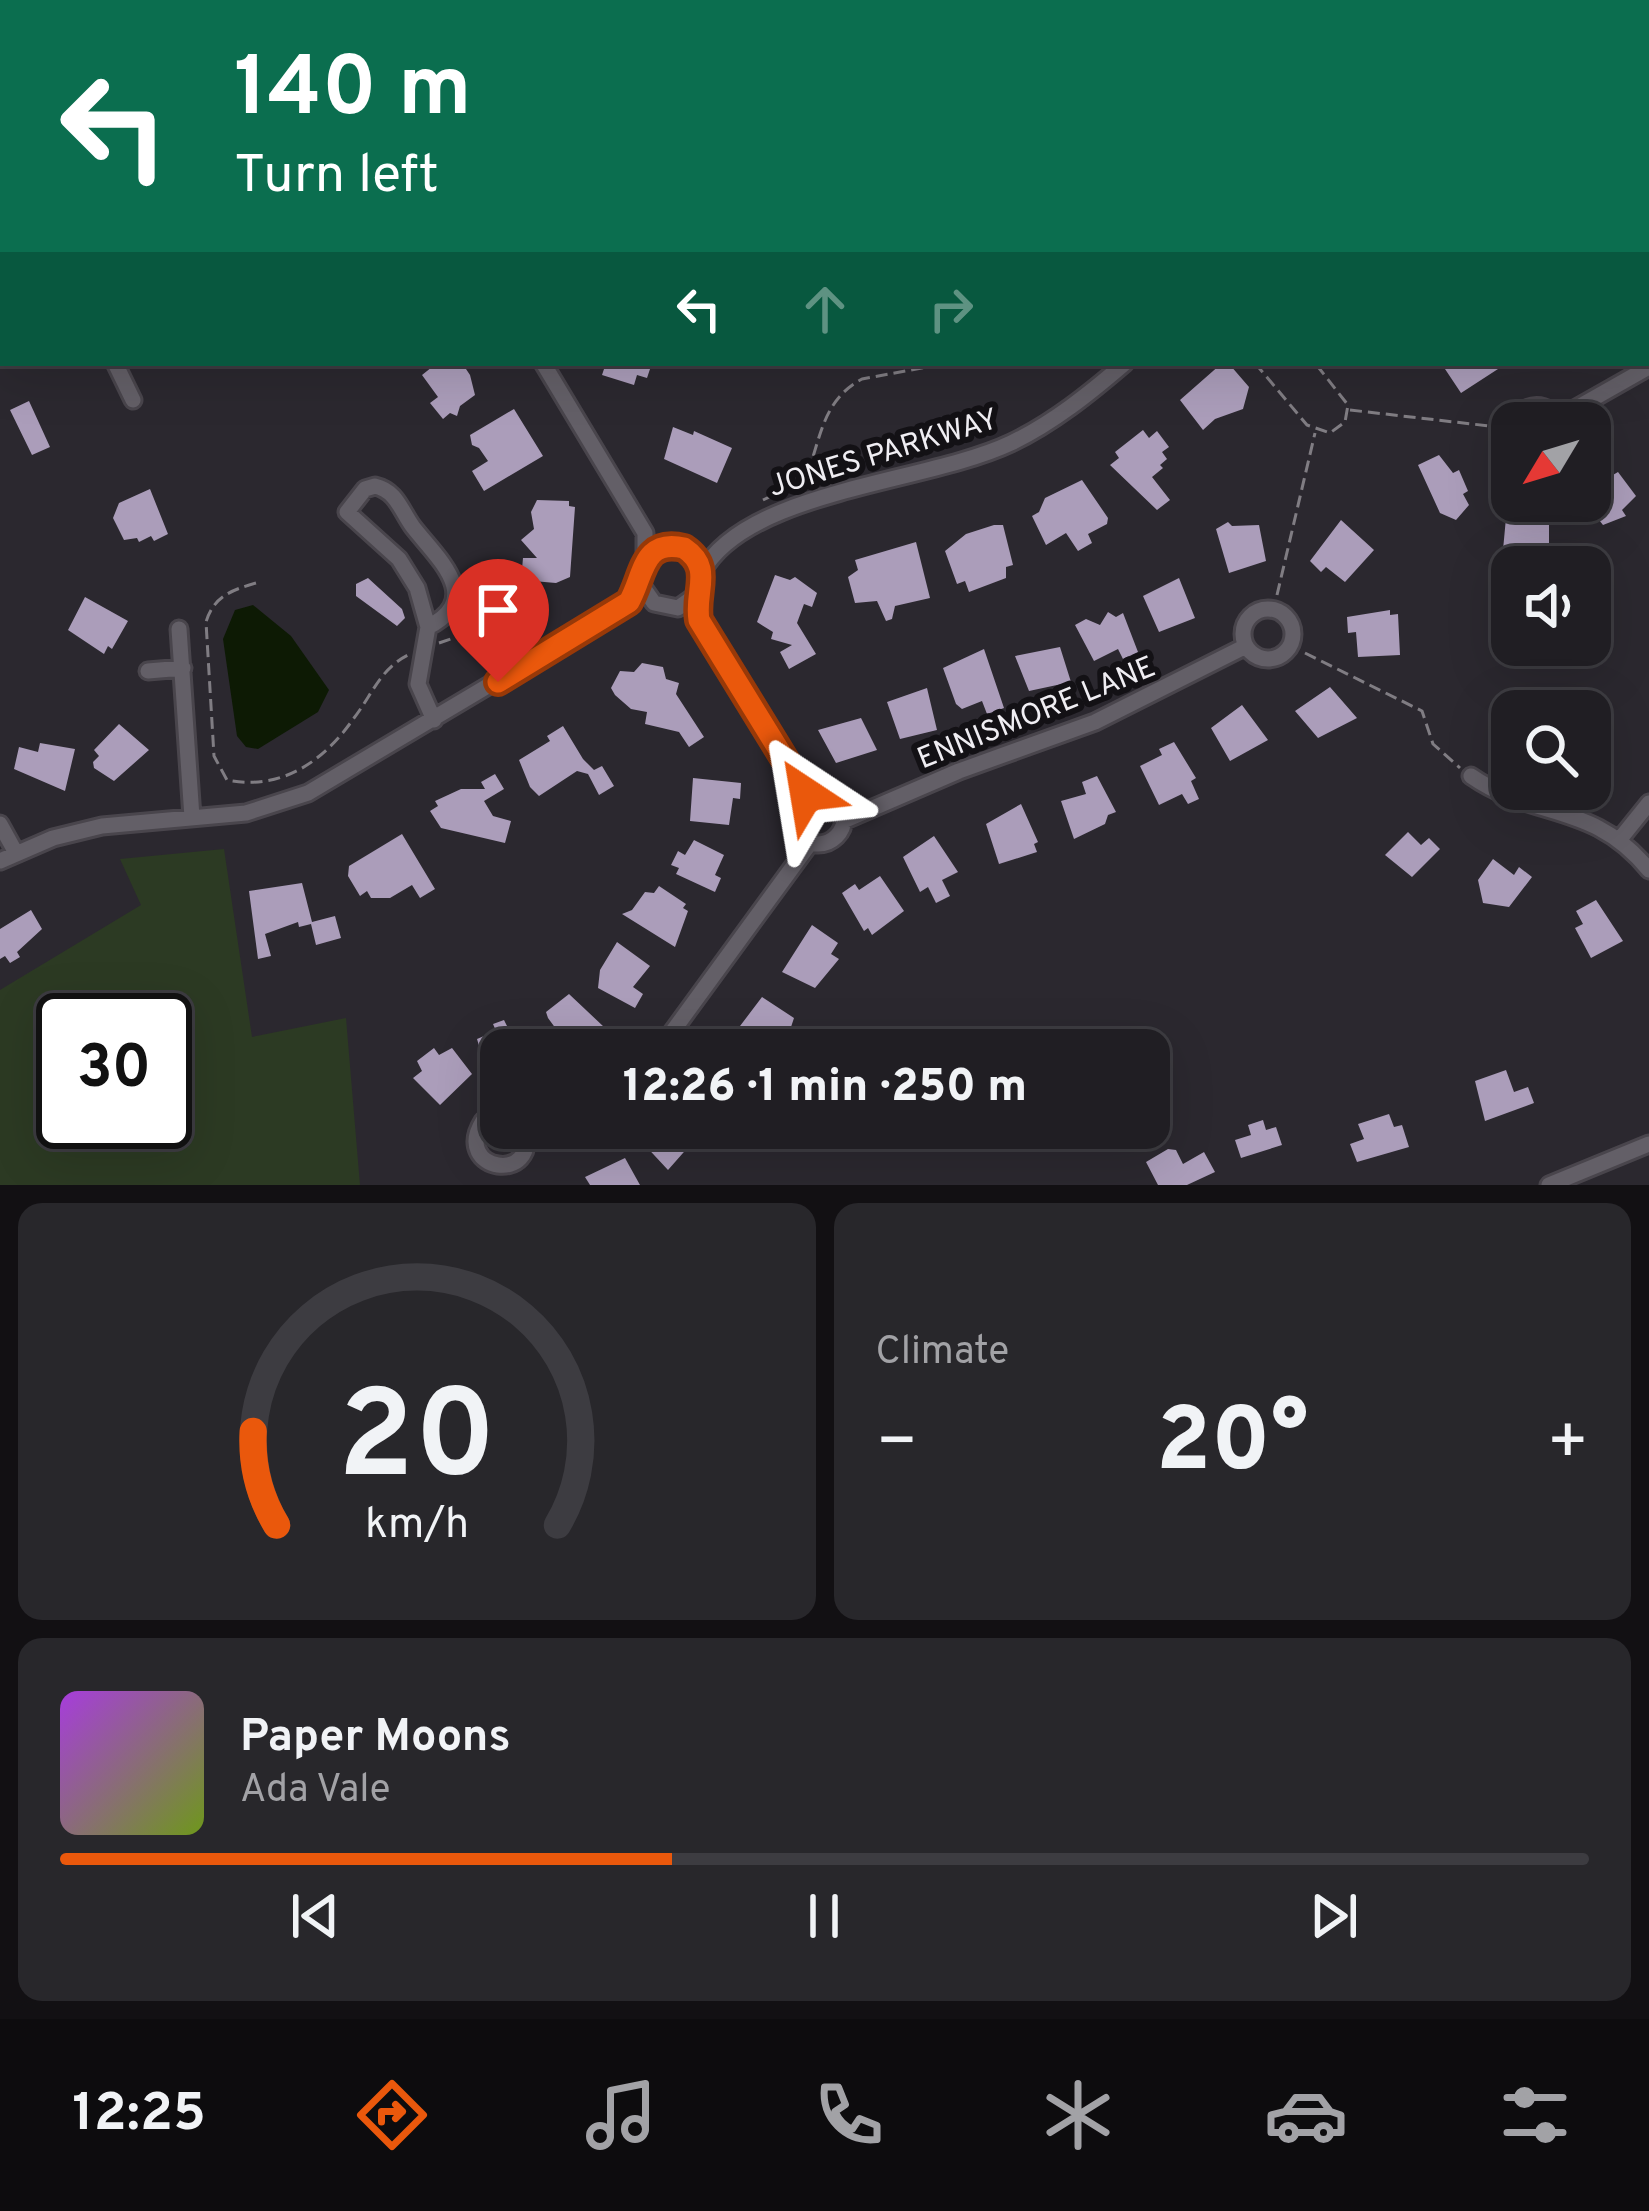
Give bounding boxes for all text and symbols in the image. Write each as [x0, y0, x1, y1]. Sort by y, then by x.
text: 140 m [234, 39, 471, 145]
icon: left [36, 48, 192, 204]
text: Turn left [234, 143, 439, 212]
icon: left [666, 276, 732, 342]
icon: ahead [792, 276, 858, 342]
icon: right [918, 276, 984, 342]
street label: JONES PARKWAY [765, 402, 1003, 507]
north arrow [1491, 402, 1611, 522]
map controls [1491, 402, 1611, 810]
button: sound [1491, 546, 1611, 666]
pin [447, 559, 549, 682]
icon: arrive [465, 577, 531, 643]
street label: ENNISMORE LANE [913, 650, 1161, 779]
button: search [1491, 690, 1611, 810]
position arrow [743, 731, 869, 857]
speed limit sign: 30 [36, 993, 192, 1149]
text: 12:26 · 1 min · 250 m [623, 1060, 1027, 1117]
text: Climate [876, 1329, 1009, 1378]
text: 20 [338, 1364, 496, 1522]
text: 20° [1156, 1389, 1308, 1502]
text: − [876, 1404, 918, 1487]
text: + [1546, 1404, 1589, 1487]
text: km/h [365, 1498, 469, 1552]
text: Paper Moons [240, 1710, 511, 1767]
text: Ada Vale [240, 1767, 391, 1816]
icon: previous [282, 1883, 348, 1949]
icon: pause [791, 1883, 857, 1949]
icon: next [1301, 1883, 1367, 1949]
icon: directions [350, 2073, 434, 2157]
icon: music [579, 2073, 663, 2157]
icon: phone [807, 2073, 891, 2157]
icon: climate [1036, 2073, 1120, 2157]
icon: car [1264, 2073, 1348, 2157]
icon: filters [1493, 2073, 1577, 2157]
text: 12:25 [72, 2081, 206, 2150]

